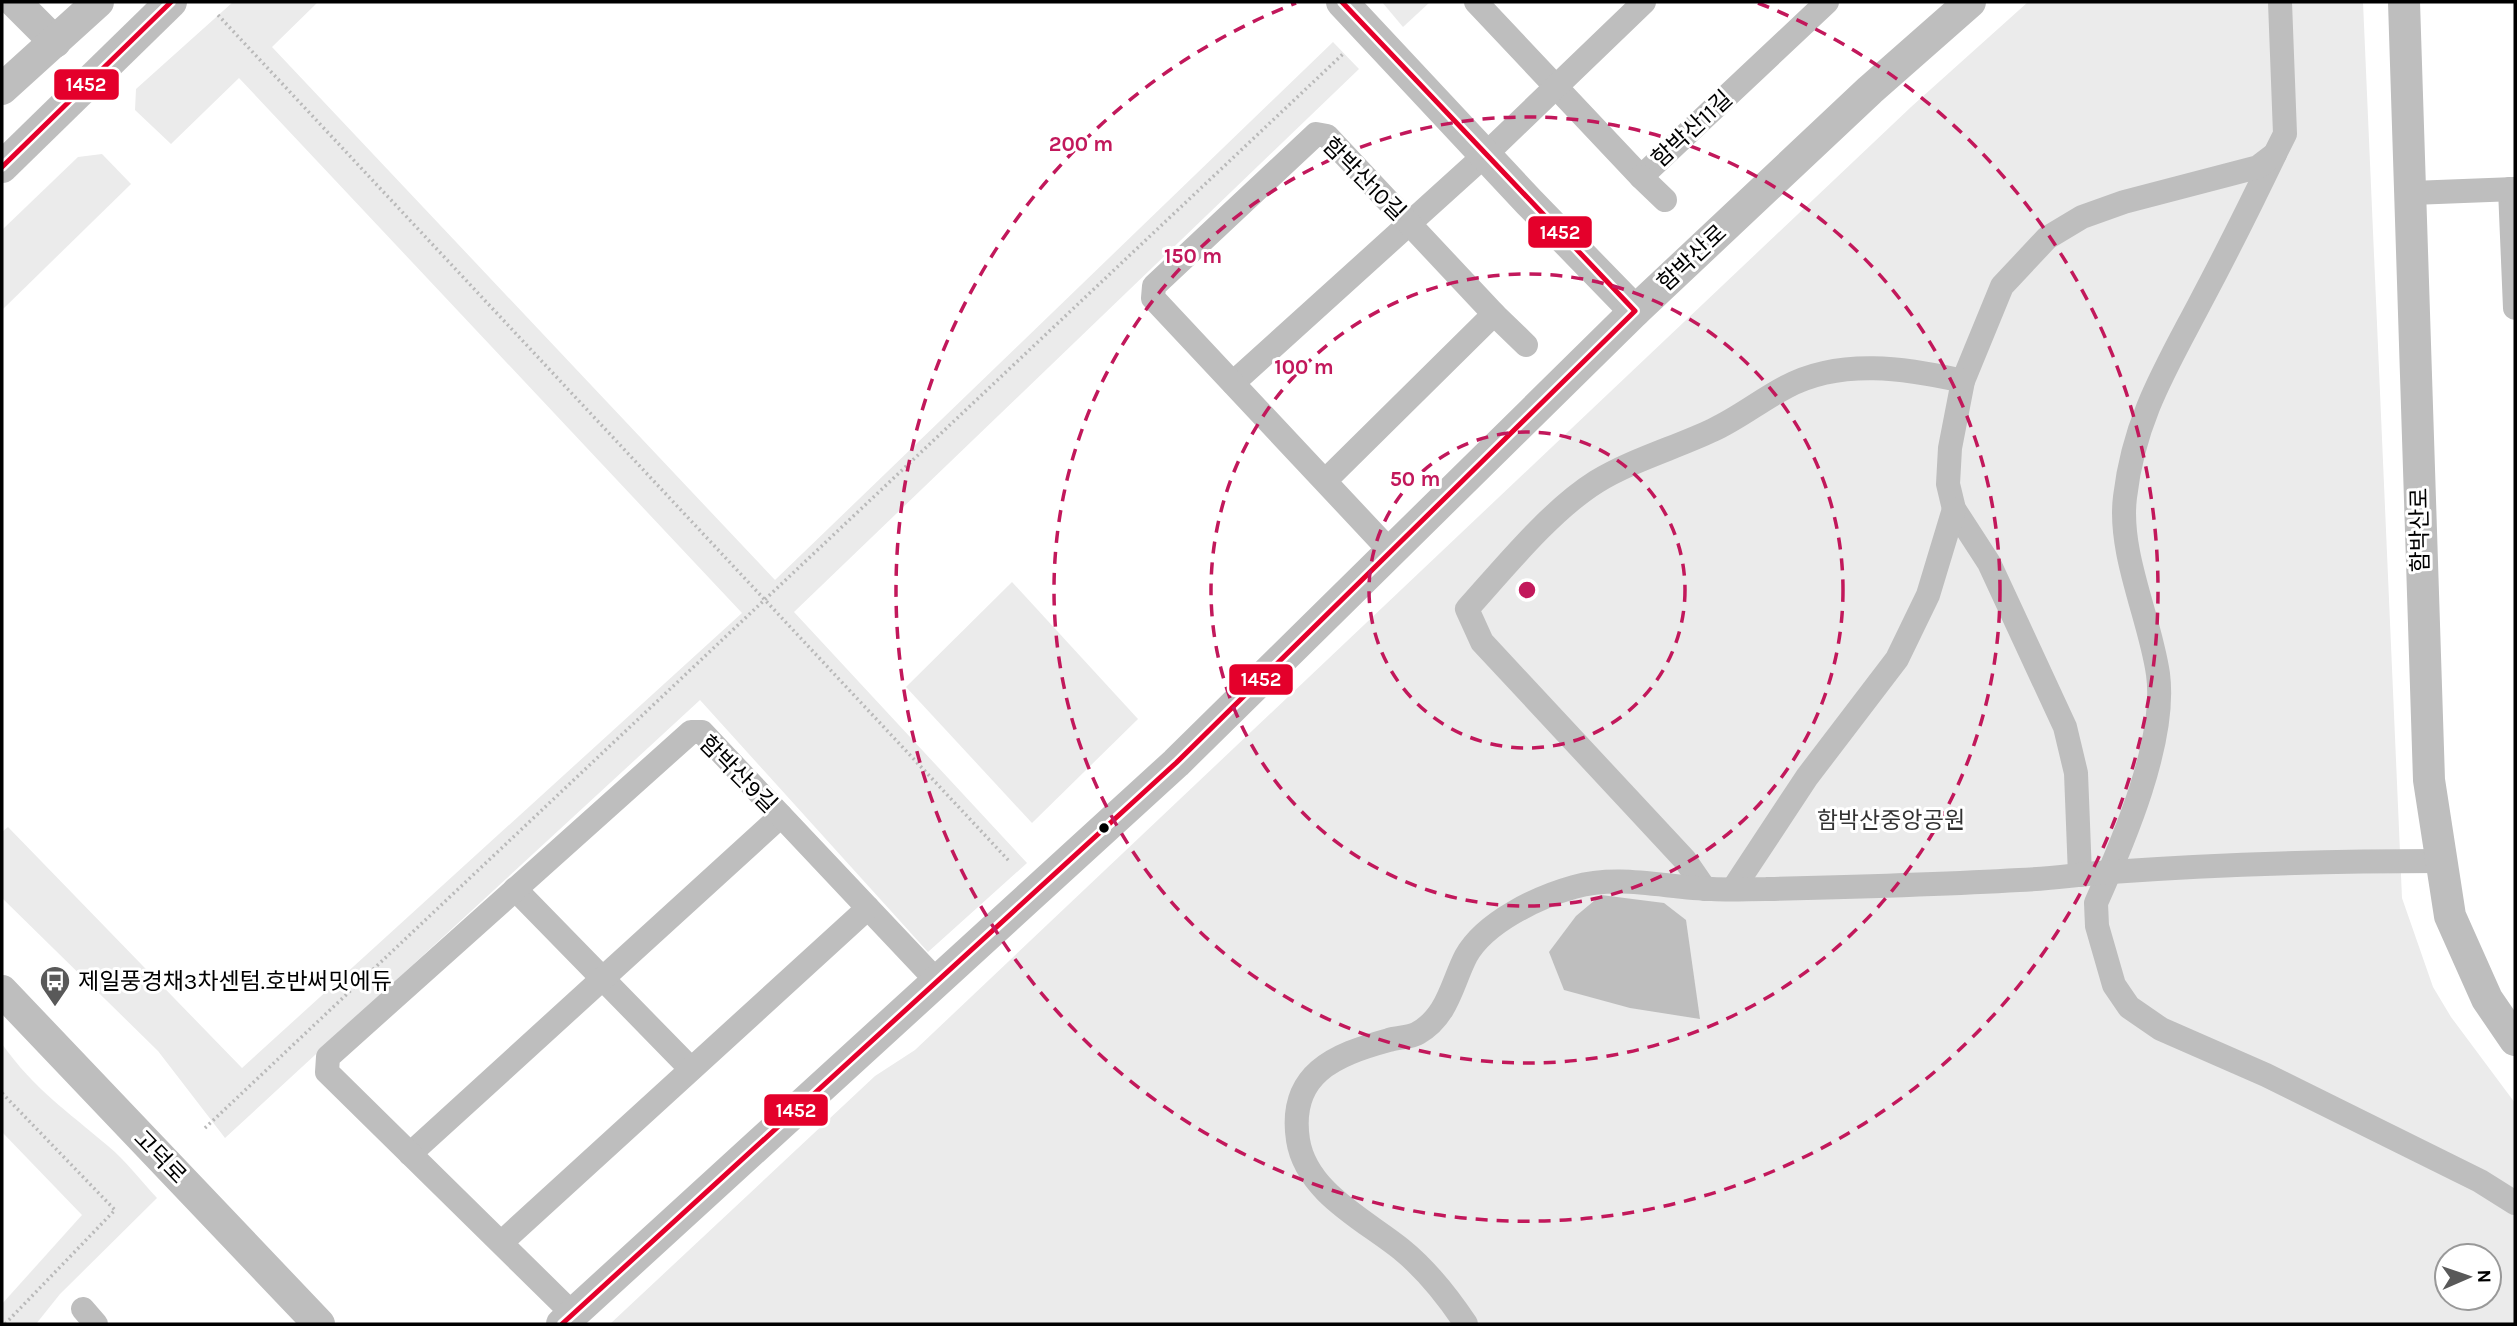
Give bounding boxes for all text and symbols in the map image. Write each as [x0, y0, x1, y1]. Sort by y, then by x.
line badge: 1452 [53, 68, 120, 101]
text: 1452 [66, 74, 106, 96]
street label: 함박산11길 [1646, 85, 1738, 173]
text: 200 m [1049, 132, 1113, 156]
street label: 함박산10길 [1317, 132, 1411, 226]
line badge: 1452 [1527, 215, 1593, 249]
street label: 함박산로 [1652, 219, 1732, 297]
text: 1452 [1540, 222, 1580, 244]
text: 150 m [1164, 244, 1222, 268]
text: 100 m [1274, 355, 1334, 379]
text: 50 m [1390, 467, 1440, 491]
street label: 함박산로 [2406, 487, 2434, 573]
centre of rings [1515, 578, 1539, 602]
line badge: 1452 [1228, 663, 1294, 696]
text: 1452 [1241, 669, 1281, 691]
street label: 함박산9길 [694, 730, 782, 818]
park label: 함박산중앙공원 [1817, 807, 1965, 834]
unlabelled marker [1097, 821, 1111, 835]
bus stop icon: 제일풍경채3차센텀.호반써밋에듀 [38, 964, 72, 1008]
place label: 제일풍경채3차센텀.호반써밋에듀 [78, 968, 392, 995]
line badge: 1452 [763, 1093, 829, 1127]
text: 1452 [776, 1100, 816, 1122]
street label: 고덕로 [128, 1125, 192, 1189]
north arrow [2433, 1242, 2503, 1312]
text: N [2473, 1269, 2495, 1284]

